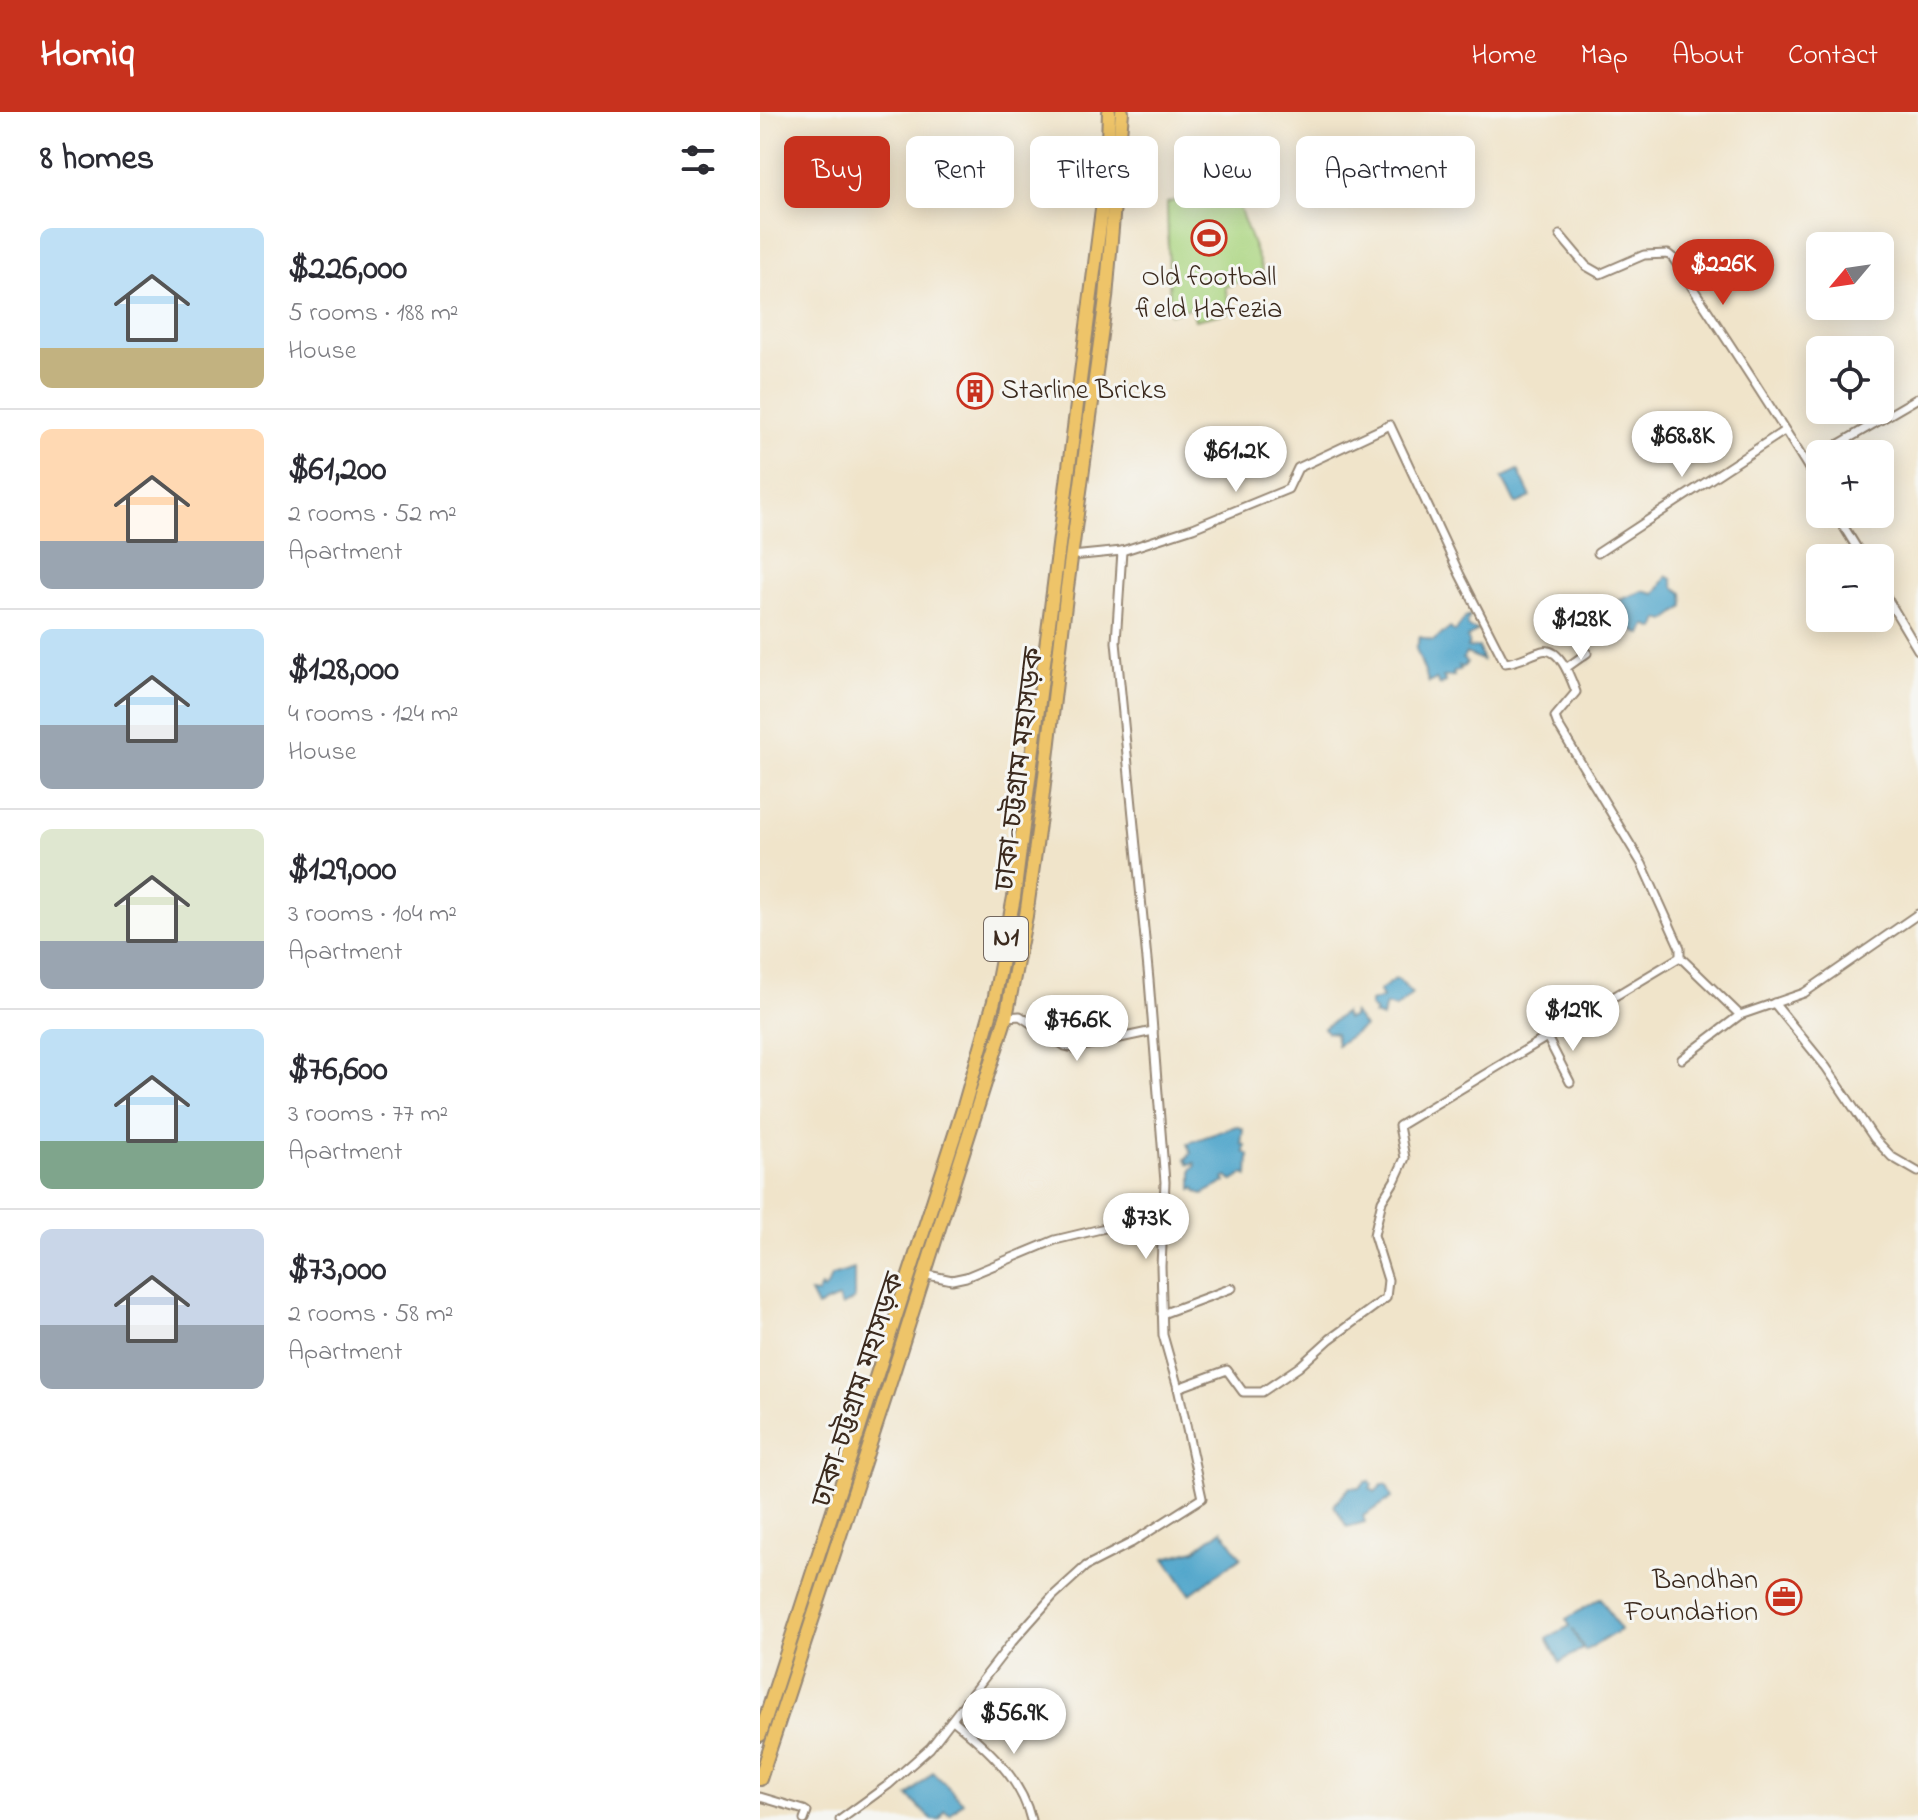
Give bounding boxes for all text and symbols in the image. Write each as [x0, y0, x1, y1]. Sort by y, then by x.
text: Homiq [40, 28, 134, 84]
text: Home [1471, 36, 1537, 77]
text: Map [1581, 36, 1628, 77]
text: About [1672, 36, 1744, 77]
text: Contact [1788, 36, 1878, 77]
text: 8 homes [40, 135, 154, 185]
chip: Buy [784, 136, 890, 208]
chip: Rent [906, 136, 1014, 208]
chip: Filters [1030, 136, 1158, 208]
chip: New [1174, 136, 1280, 208]
chip: Apartment [1296, 136, 1475, 208]
icon: filters [676, 138, 720, 182]
sports icon: Old football field Hafezia [1190, 219, 1228, 257]
north arrow [1806, 232, 1894, 320]
map controls [1806, 232, 1894, 632]
pin: $226K [1667, 239, 1779, 307]
text: $226,000 [288, 245, 407, 295]
text: $226K [1690, 246, 1756, 284]
place label: Old football field Hafezia [1136, 258, 1282, 331]
icon: home [104, 260, 200, 356]
text: 5 rooms · 188 m² [288, 295, 459, 333]
text: House [288, 333, 356, 371]
button: locate [1806, 336, 1894, 424]
place label: Starline Bricks [1001, 371, 1167, 412]
building icon: Starline Bricks [956, 372, 994, 410]
pin: $68.8K [1617, 411, 1747, 479]
text: $68.8K [1650, 418, 1714, 456]
pin: $61.2K [1171, 426, 1301, 494]
text: $61.2K [1203, 433, 1269, 471]
button: + [1806, 440, 1894, 528]
text: $61,200 [288, 446, 386, 496]
icon: home [104, 461, 200, 557]
text: 2 rooms · 52 m² [288, 496, 457, 534]
text: Apartment [288, 534, 402, 572]
button: − [1806, 544, 1894, 632]
pin: $128K [1525, 594, 1637, 662]
text: $128K [1551, 601, 1611, 639]
street label: ঢাকা-চট্টগ্রাম মহাসড়ক [986, 645, 1056, 894]
text: $128,000 [288, 646, 399, 696]
icon: home [104, 661, 200, 757]
text: 4 rooms · 124 m² [288, 696, 459, 734]
text: House [288, 734, 356, 772]
text: $129,000 [288, 846, 396, 896]
icon: home [104, 861, 200, 957]
text: 3 rooms · 104 m² [288, 896, 457, 934]
road number: N1 [984, 917, 1028, 961]
text: Apartment [288, 934, 402, 972]
pin: $129K [1517, 985, 1629, 1053]
text: $129K [1544, 992, 1602, 1030]
pin: $76.6K [1012, 995, 1142, 1063]
text: $76.6K [1043, 1002, 1111, 1040]
text: $76,600 [288, 1046, 388, 1096]
icon: home [104, 1061, 200, 1157]
text: 3 rooms · 77 m² [288, 1096, 448, 1134]
text: Apartment [288, 1134, 402, 1172]
pin: $73K [1099, 1193, 1193, 1261]
text: $73K [1121, 1200, 1171, 1238]
text: $73,000 [288, 1246, 387, 1296]
icon: home [104, 1261, 200, 1357]
street label: ঢাকা-চট্টগ্রাম মহাসড়ক [802, 1267, 917, 1514]
text: 2 rooms · 58 m² [288, 1296, 454, 1334]
text: Apartment [288, 1334, 402, 1372]
place label: Bandhan Foundation [1623, 1561, 1758, 1634]
office icon: Bandhan Foundation [1765, 1578, 1803, 1616]
pin: $56.9K [949, 1688, 1079, 1756]
text: $56.9K [980, 1695, 1048, 1733]

